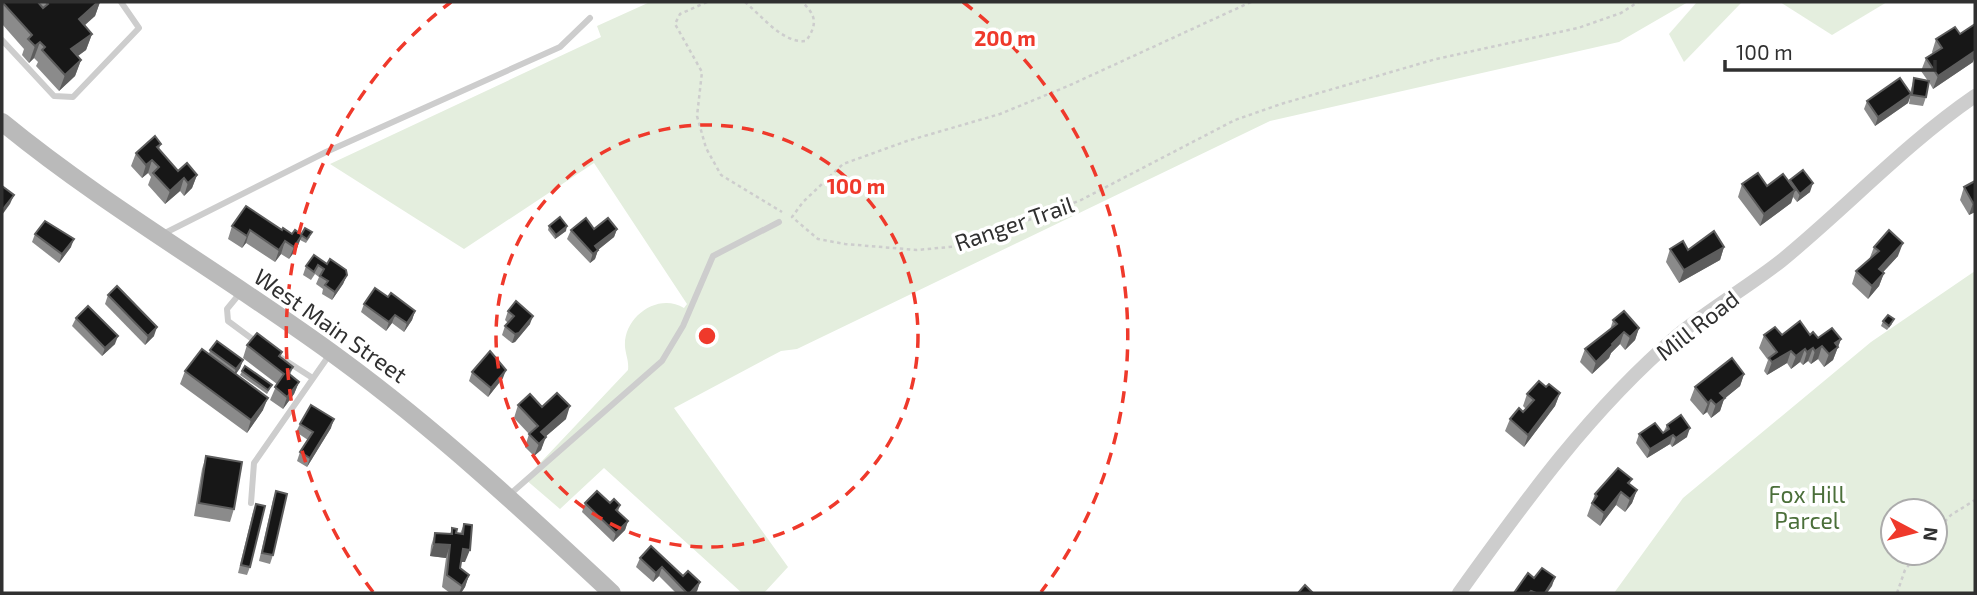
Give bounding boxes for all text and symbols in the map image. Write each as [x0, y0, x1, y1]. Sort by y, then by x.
text: 200 m [974, 25, 1036, 50]
scale bar [1725, 28, 1935, 72]
text: 100 m [1736, 39, 1793, 64]
text: 100 m [827, 173, 885, 198]
street label: Ranger Trail [951, 189, 1077, 256]
street label: West Main Street [249, 262, 413, 388]
street label: Mill Road [1650, 284, 1744, 366]
centre of rings [695, 324, 719, 348]
park label: Fox Hill Parcel [1769, 480, 1846, 534]
north arrow [1879, 497, 1949, 567]
text: N [1919, 526, 1944, 542]

